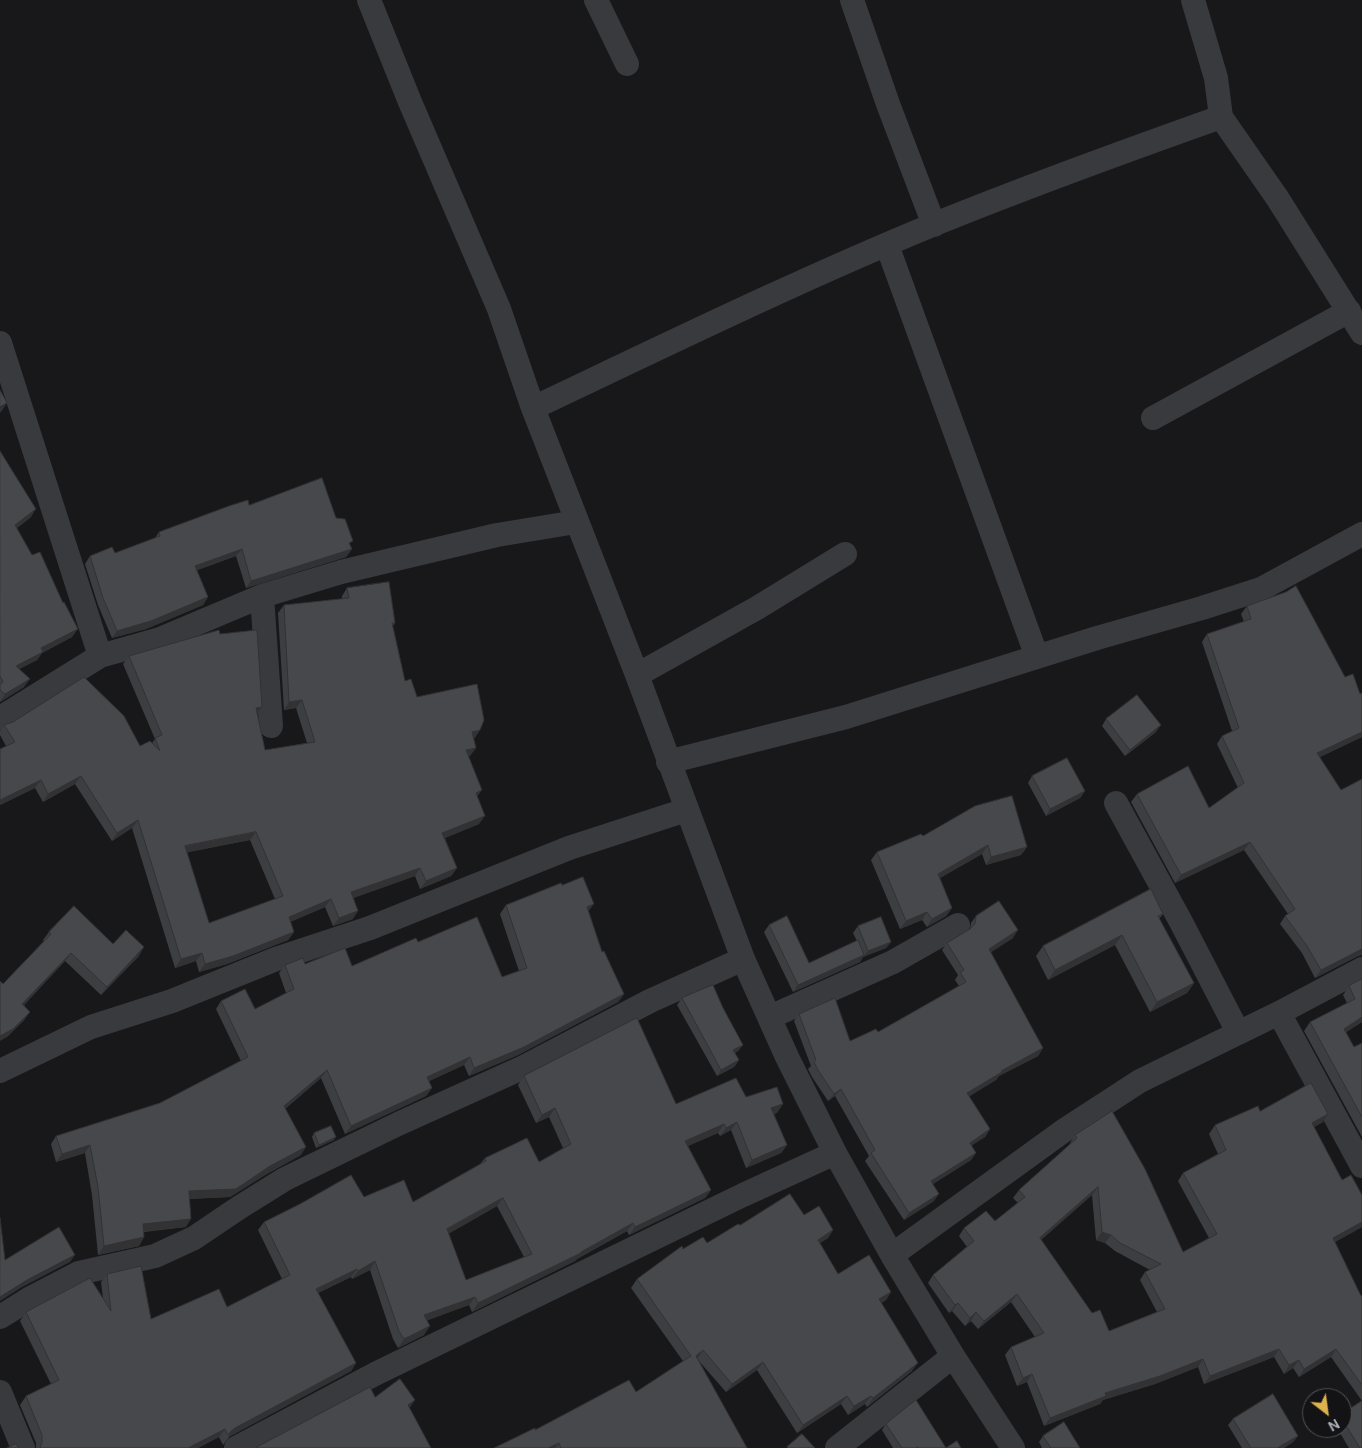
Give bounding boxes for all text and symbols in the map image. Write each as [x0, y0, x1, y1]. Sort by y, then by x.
north arrow [1302, 1388, 1352, 1438]
text: N [1325, 1415, 1343, 1435]

